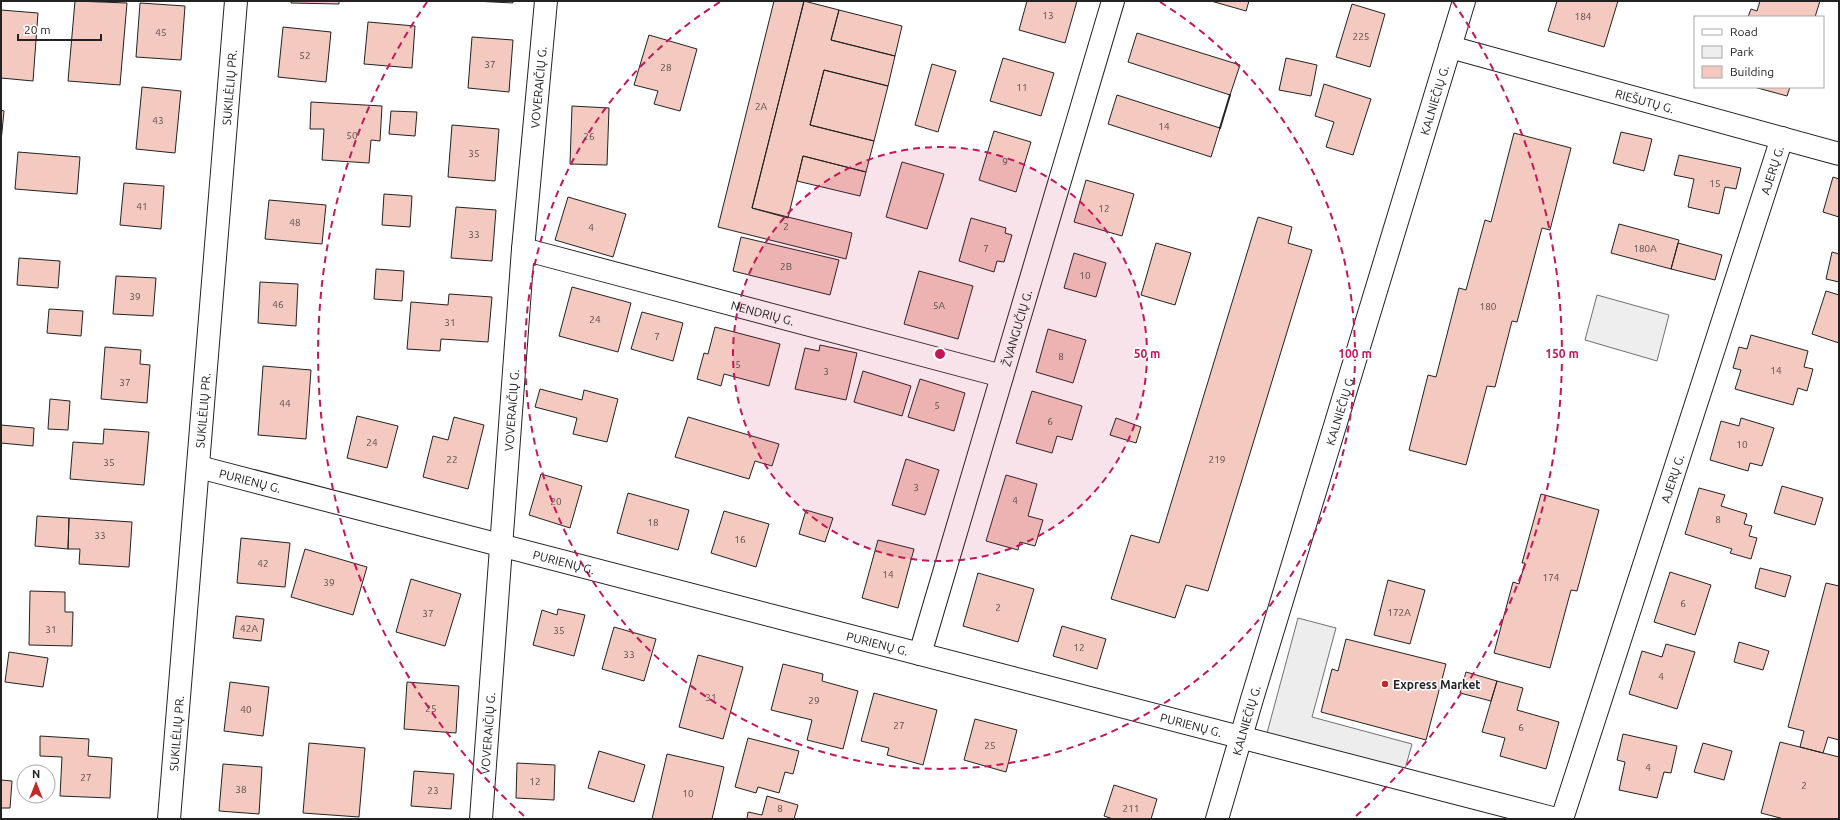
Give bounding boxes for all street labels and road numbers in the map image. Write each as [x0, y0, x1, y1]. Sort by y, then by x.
street label: VOVERAIČIŲ G. [528, 46, 548, 129]
street label: SUKILĖLIŲ PR. [219, 49, 238, 126]
street label: KALNIEČIŲ G. [1417, 63, 1451, 137]
street label: RIEŠUTŲ G. [1614, 86, 1676, 115]
street label: AJERŲ G. [1758, 144, 1786, 196]
street label: ŽVANGUČIŲ G. [999, 288, 1034, 368]
street label: NENDRIŲ G. [730, 298, 796, 327]
street label: VOVERAIČIŲ G. [502, 369, 521, 452]
street label: SUKILĖLIŲ PR. [193, 372, 212, 449]
street label: KALNIEČIŲ G. [1323, 373, 1357, 447]
street label: AJERŲ G. [1658, 452, 1686, 504]
street label: PURIENŲ G. [218, 466, 283, 495]
street label: PURIENŲ G. [532, 547, 596, 576]
street label: PURIENŲ G. [845, 629, 910, 657]
street label: KALNIEČIŲ G. [1229, 683, 1262, 757]
street label: VOVERAIČIŲ G. [478, 692, 497, 775]
street label: SUKILĖLIŲ PR. [166, 695, 186, 772]
street label: PURIENŲ G. [1159, 710, 1224, 739]

